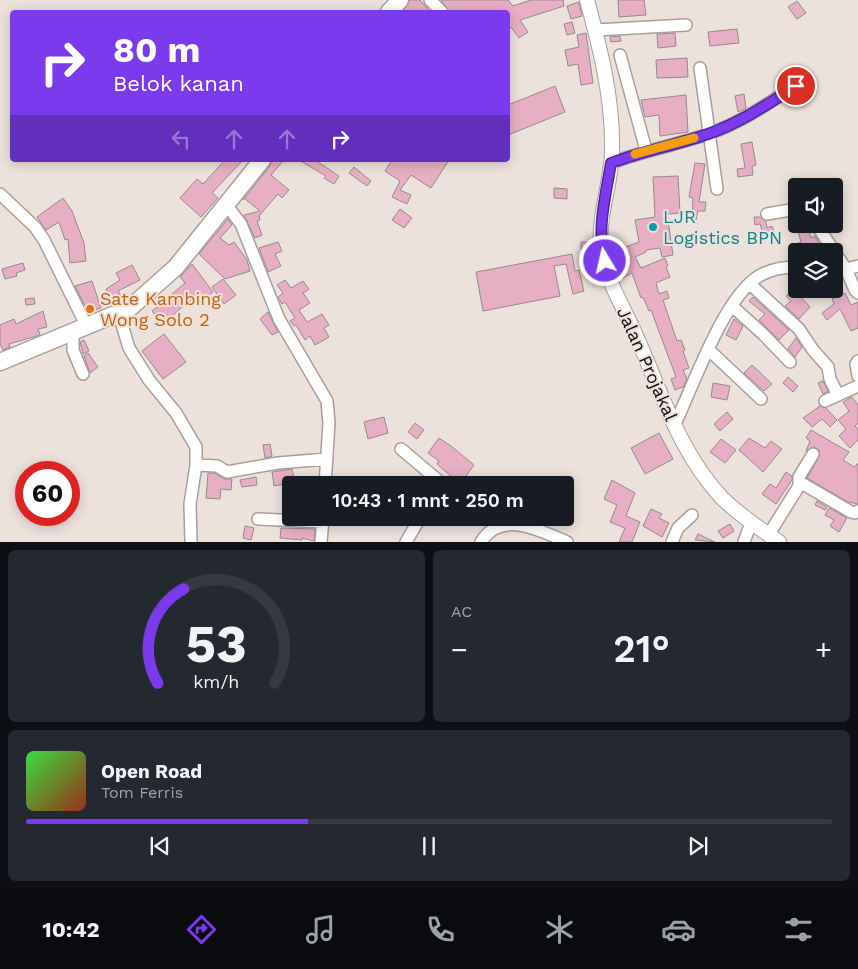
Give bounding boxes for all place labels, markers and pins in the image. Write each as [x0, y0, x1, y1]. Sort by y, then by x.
pin [775, 65, 817, 107]
place label: LJR Logistics BPN [663, 206, 782, 248]
marker: LJR Logistics BPN [647, 221, 659, 233]
place label: Sate Kambing Wong Solo 2 [100, 288, 221, 330]
marker: Sate Kambing Wong Solo 2 [84, 303, 96, 315]

